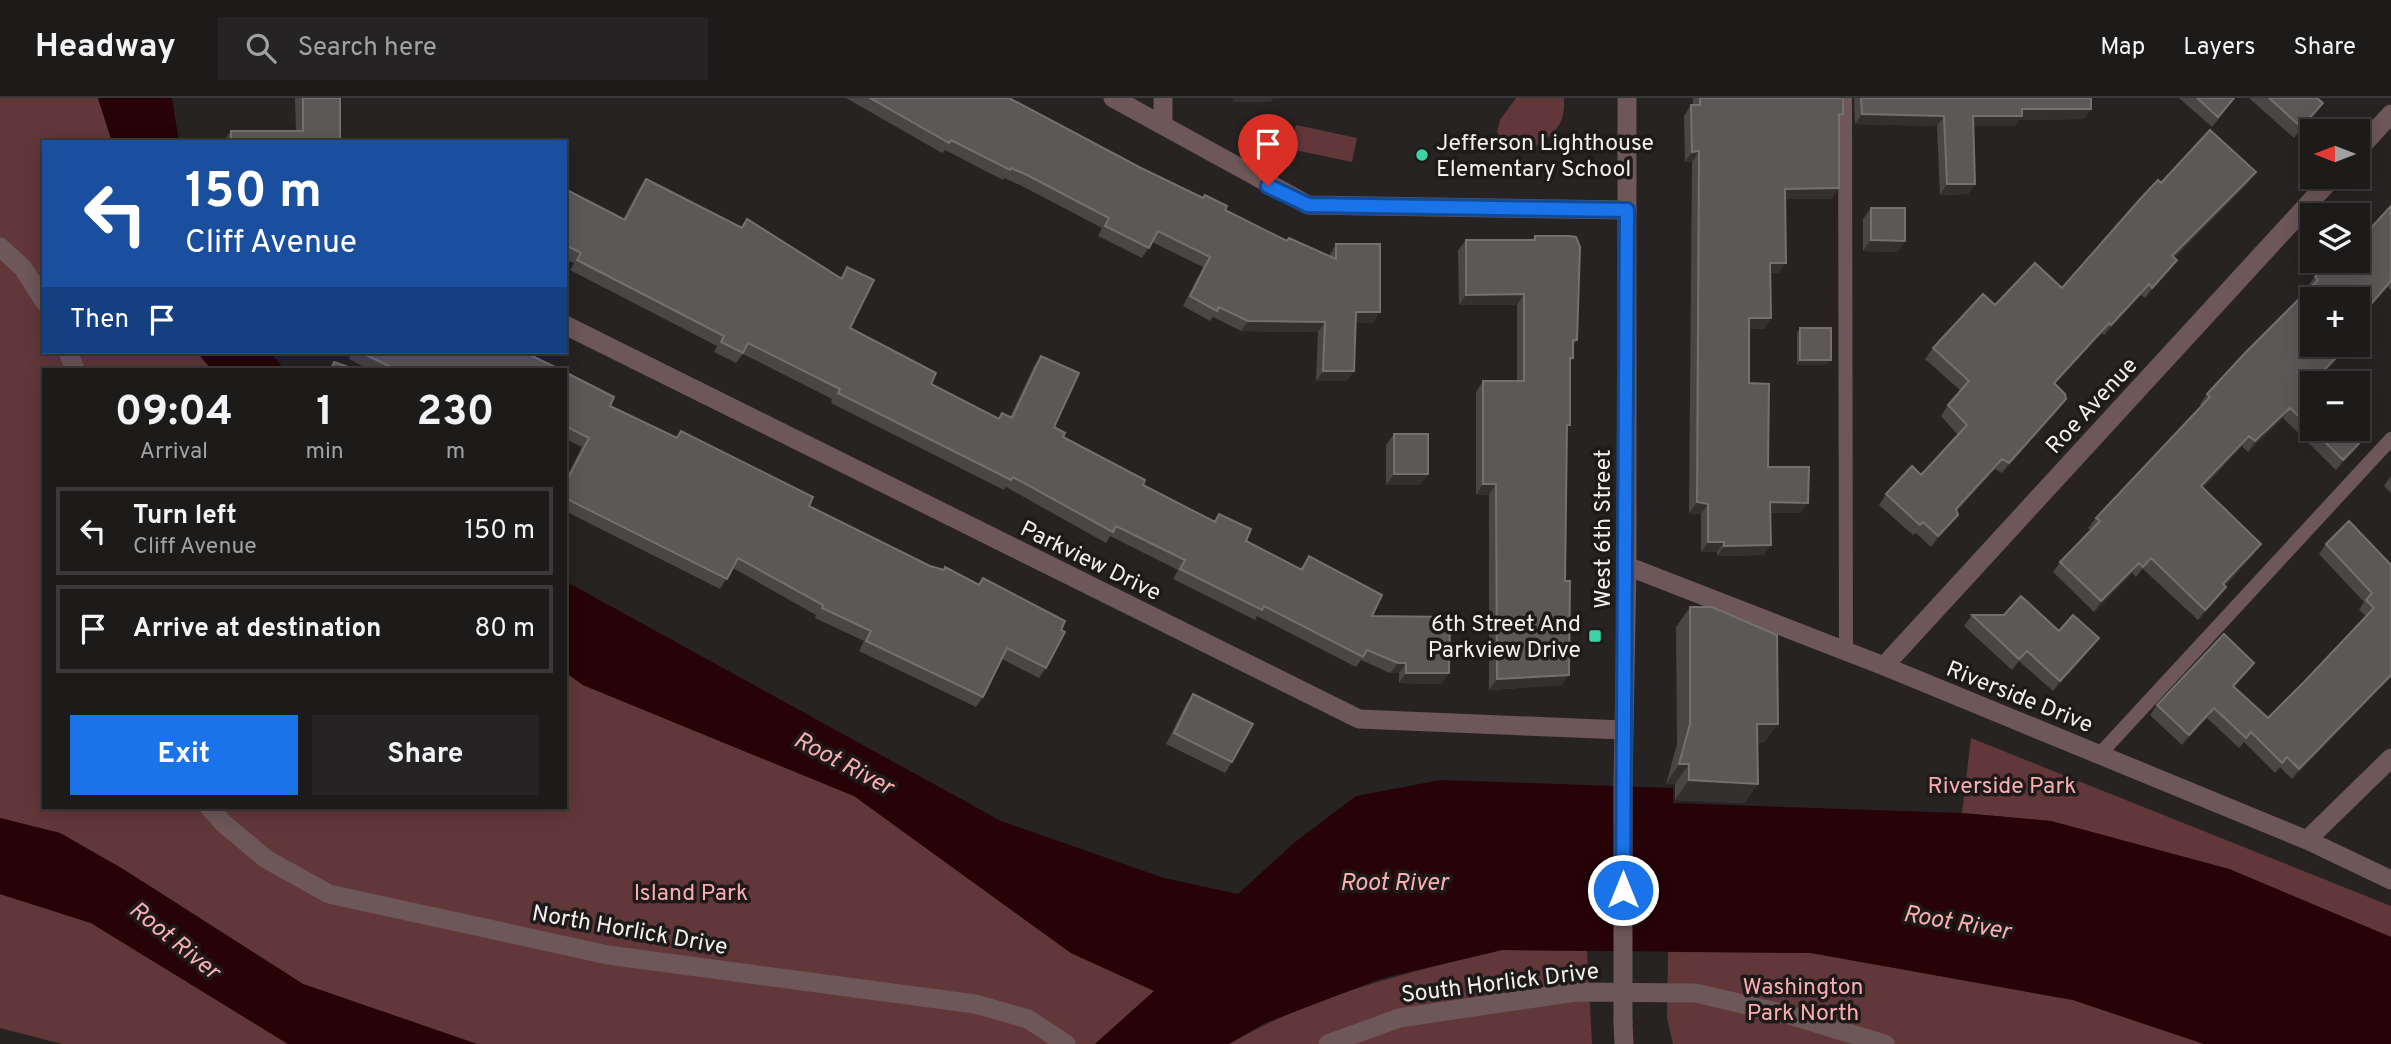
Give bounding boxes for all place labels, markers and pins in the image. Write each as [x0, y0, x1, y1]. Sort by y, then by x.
pin [1238, 114, 1298, 186]
place label: Jefferson Lighthouse Elementary School [1436, 130, 1654, 185]
marker: Jefferson Lighthouse Elementary School [1414, 147, 1430, 163]
place label: 6th Street And Parkview Drive [1428, 611, 1581, 666]
marker: 6th Street And Parkview Drive [1587, 628, 1603, 644]

